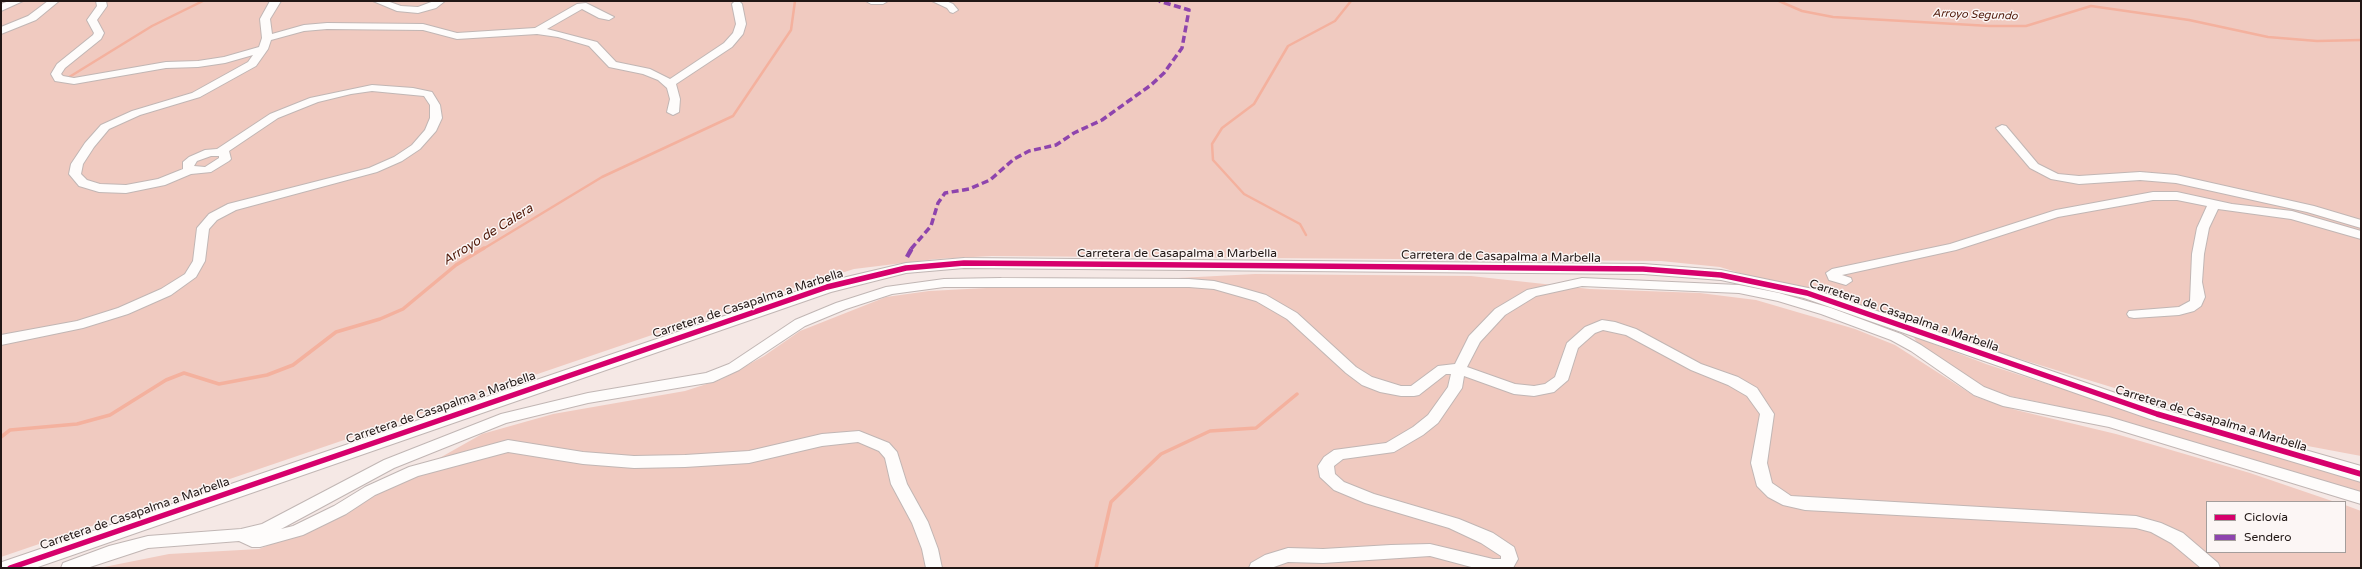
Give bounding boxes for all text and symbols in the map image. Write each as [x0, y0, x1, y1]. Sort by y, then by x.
water label: Arroyo Segundo [1932, 7, 2018, 23]
water label: Arroyo de Calera [440, 201, 536, 269]
street label: Carretera de Casapalma a Marbella [1077, 247, 1277, 261]
street label: Carretera de Casapalma a Marbella [1401, 248, 1601, 266]
street label: Carretera de Casapalma a Marbella [651, 266, 845, 342]
street label: Carretera de Casapalma a Marbella [1807, 277, 2001, 355]
street label: Carretera de Casapalma a Marbella [344, 369, 538, 447]
street label: Carretera de Casapalma a Marbella [2113, 383, 2309, 455]
street label: Carretera de Casapalma a Marbella [38, 475, 232, 553]
legend [2206, 501, 2346, 553]
text: Ciclovía [2244, 510, 2288, 524]
text: Sendero [2244, 530, 2292, 544]

